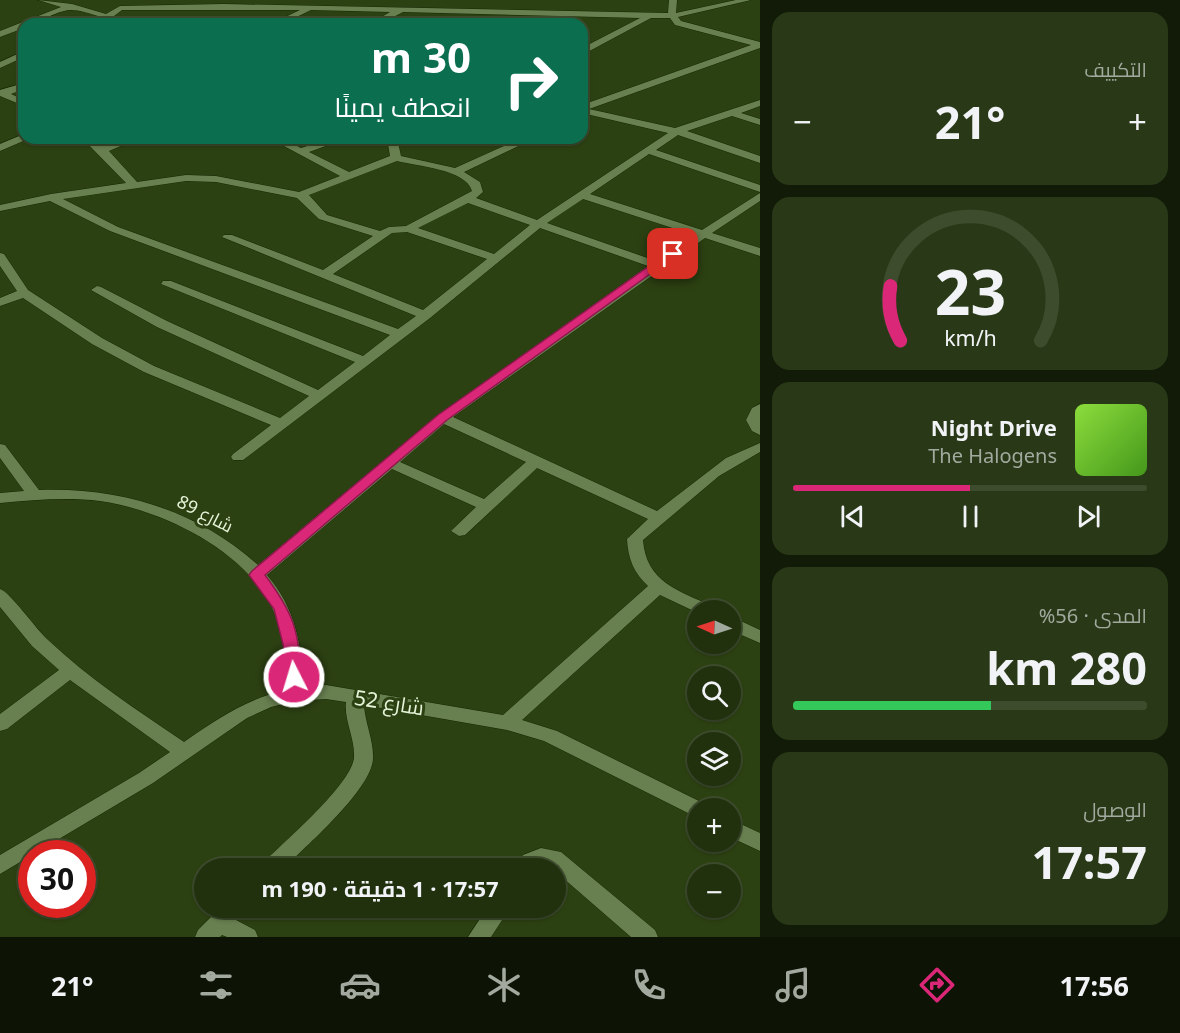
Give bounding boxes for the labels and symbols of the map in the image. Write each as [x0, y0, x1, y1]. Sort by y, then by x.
pin [647, 228, 698, 279]
street label: شارع 89 [173, 489, 238, 538]
north arrow [687, 600, 741, 654]
position arrow [262, 645, 326, 709]
street label: شارع 52 [352, 683, 426, 722]
speed limit sign: 30 [18, 840, 96, 918]

